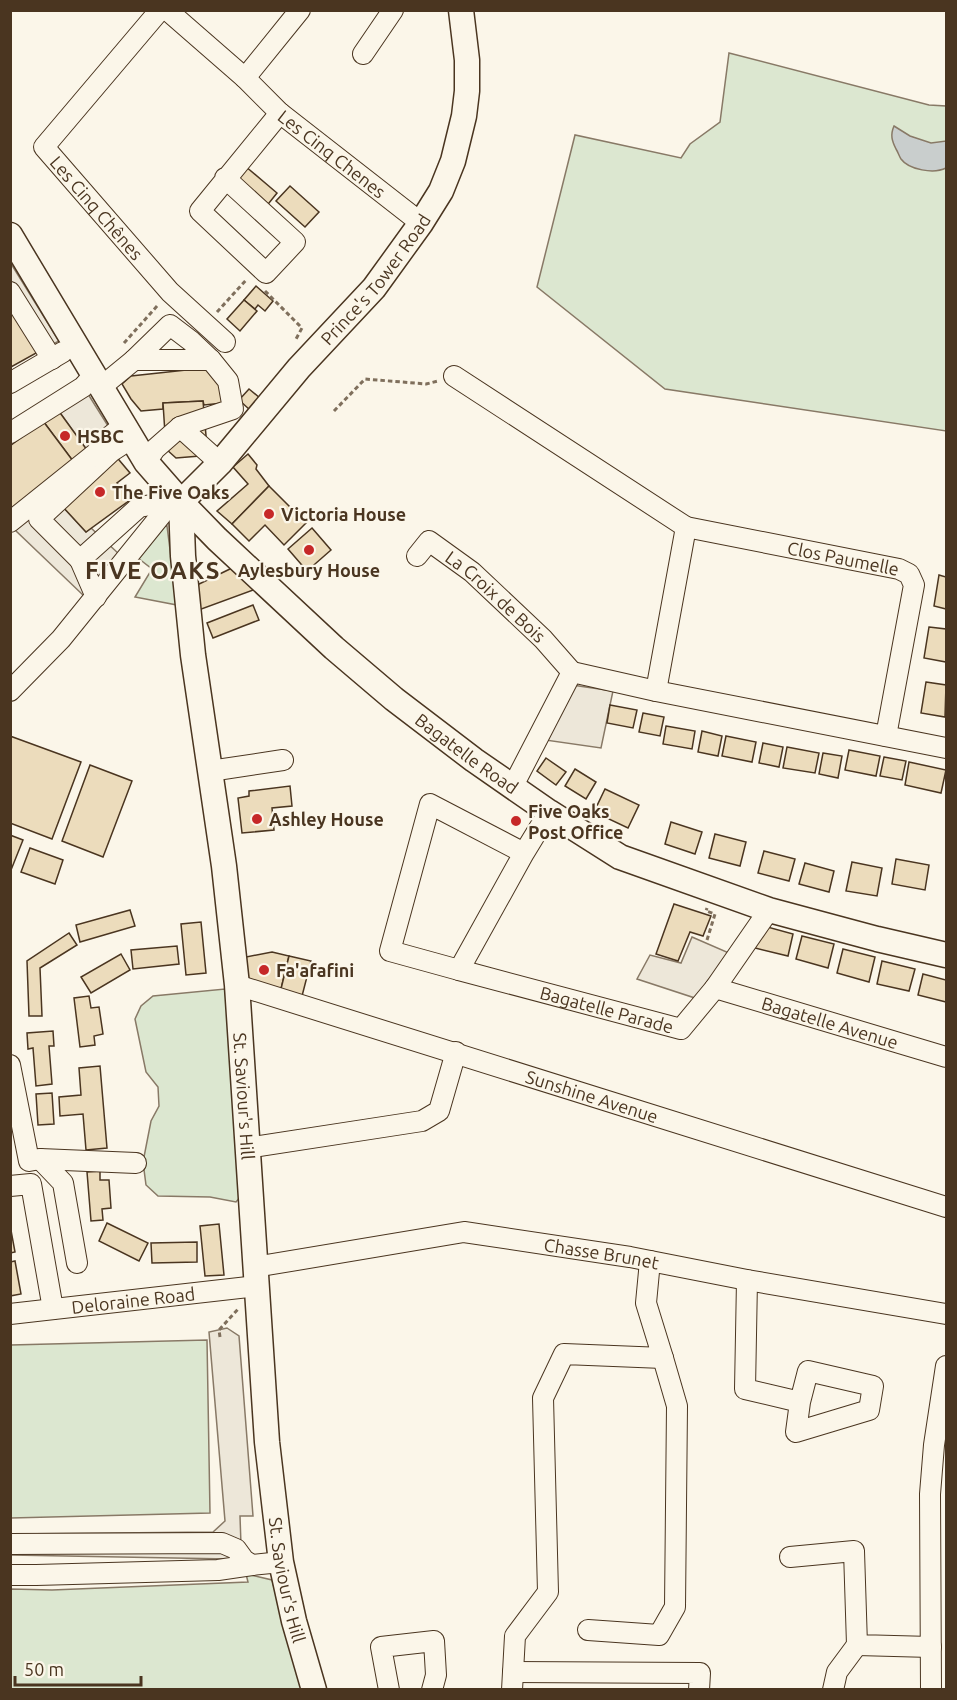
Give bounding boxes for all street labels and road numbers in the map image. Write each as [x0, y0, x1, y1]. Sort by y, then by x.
street label: Les Cinq Chenes [274, 106, 390, 202]
street label: Les Cinq Chênes [46, 152, 147, 264]
street label: Prince's Tower Road [316, 210, 434, 349]
street label: Clos Paumelle [786, 537, 901, 579]
street label: La Croix de Bois [442, 546, 550, 646]
street label: Bagatelle Road [412, 709, 522, 798]
street label: Bagatelle Parade [538, 982, 676, 1037]
street label: Bagatelle Avenue [759, 993, 901, 1052]
street label: St. Saviour's Hill [230, 1032, 258, 1161]
street label: Sunshine Avenue [523, 1066, 661, 1126]
street label: Chasse Brunet [543, 1234, 661, 1272]
street label: Deloraine Road [70, 1283, 196, 1317]
street label: St. Saviour's Hill [266, 1516, 310, 1645]

